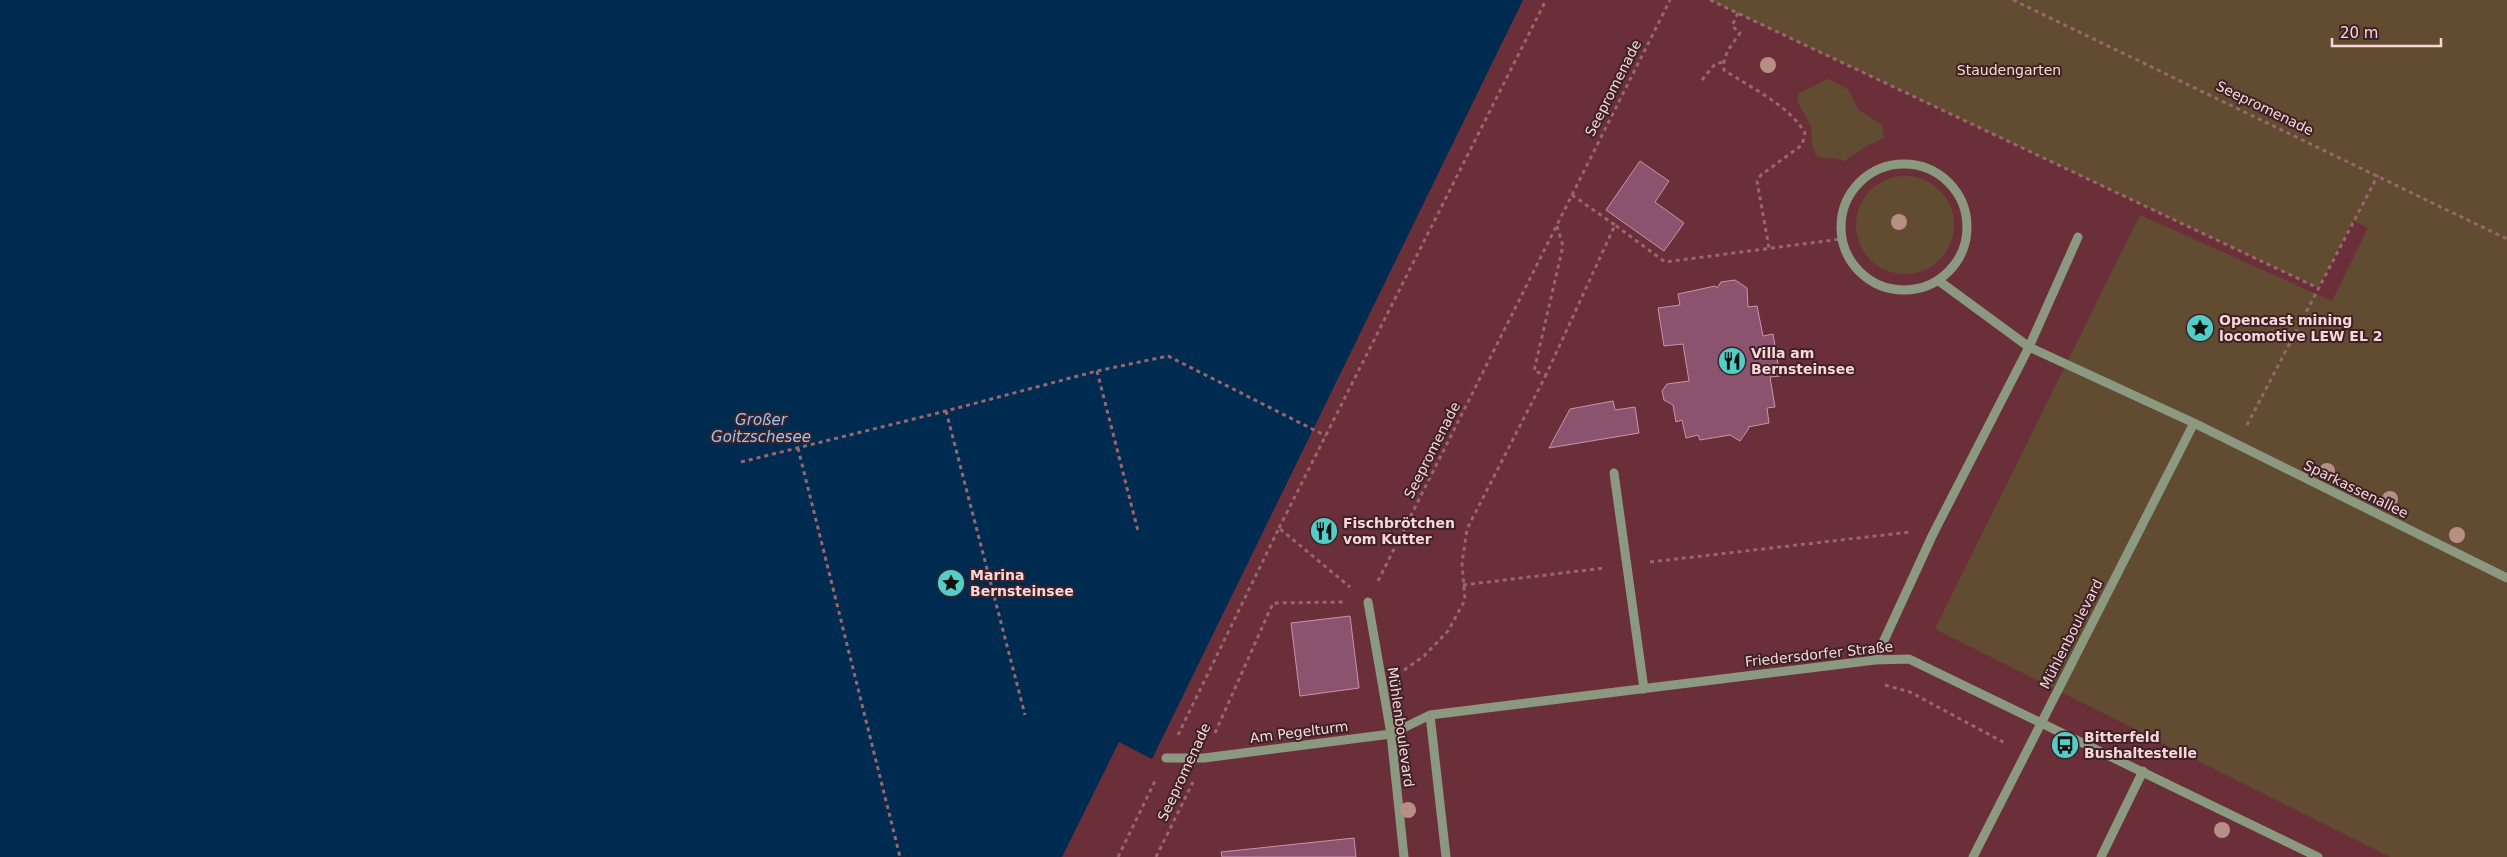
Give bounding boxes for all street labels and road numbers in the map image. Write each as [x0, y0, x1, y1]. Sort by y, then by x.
street label: Seepromenade [1582, 37, 1644, 139]
street label: Seepromenade [2214, 78, 2316, 138]
street label: Seepromenade [1401, 399, 1463, 501]
street label: Sparkassenallee [2301, 457, 2411, 521]
street label: Mühlenboulevard [2036, 576, 2106, 692]
street label: Friedersdorfer Straße [1744, 638, 1894, 670]
street label: Mühlenboulevard [1385, 666, 1417, 788]
street label: Am Pegelturm [1249, 718, 1349, 746]
street label: Seepromenade [1154, 720, 1214, 824]

